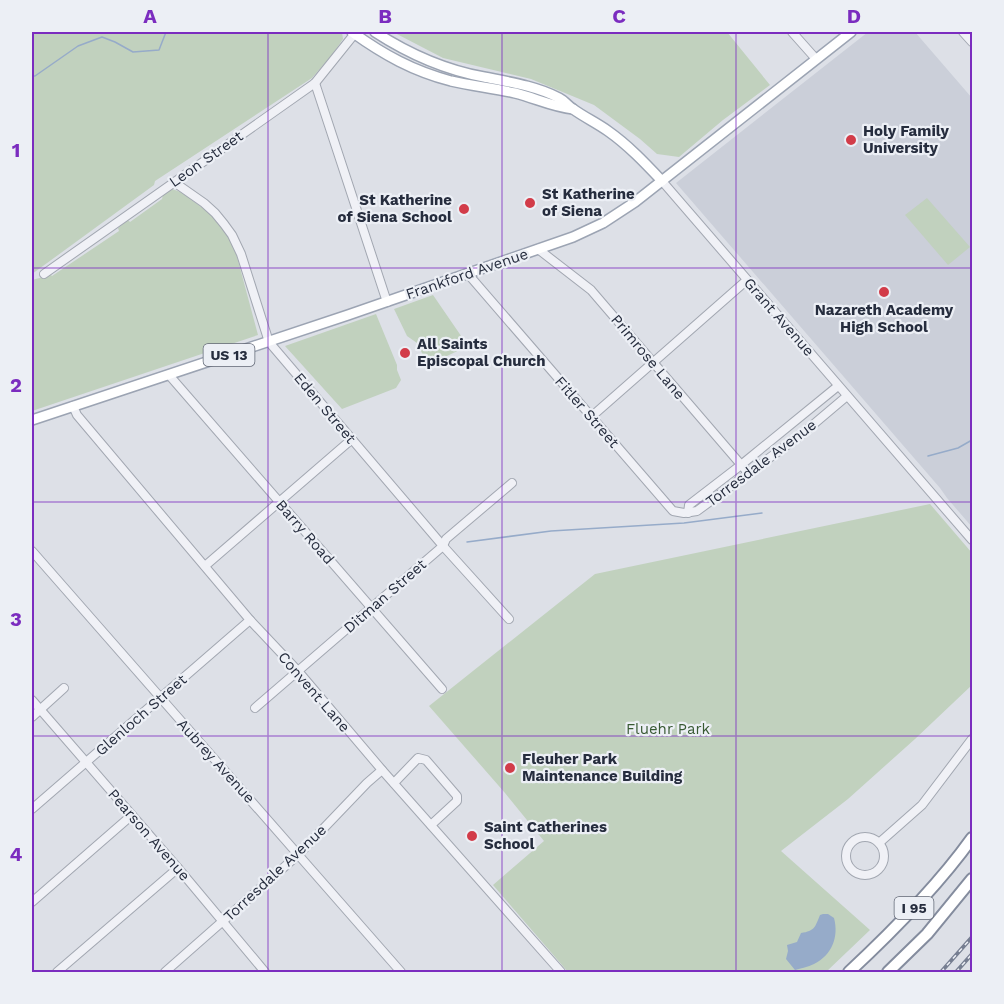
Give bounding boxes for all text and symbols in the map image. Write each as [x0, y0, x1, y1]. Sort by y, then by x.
text: A [143, 4, 157, 28]
text: B [378, 4, 392, 28]
text: C [612, 4, 626, 28]
text: D [847, 4, 861, 28]
place label: Holy Family University [863, 122, 949, 157]
street label: Leon Street [166, 127, 247, 191]
marker: Holy Family University [844, 133, 858, 147]
text: 1 [12, 138, 20, 162]
place label: St Katherine of Siena [542, 185, 635, 220]
place label: St Katherine of Siena School [338, 191, 452, 226]
marker: St Katherine of Siena [523, 196, 537, 210]
marker: St Katherine of Siena School [457, 202, 471, 216]
street label: Frankford Avenue [403, 245, 531, 303]
street label: Grant Avenue [740, 274, 818, 360]
marker: Nazareth Academy High School [877, 285, 891, 299]
place label: Nazareth Academy High School [815, 301, 954, 336]
street label: Primrose Lane [607, 311, 689, 403]
place label: All Saints Episcopal Church [417, 335, 546, 370]
road number: US 13 [204, 344, 254, 366]
marker: All Saints Episcopal Church [398, 346, 412, 360]
street label: Eden Street [290, 369, 360, 448]
text: 2 [10, 373, 22, 397]
street label: Fitler Street [551, 373, 623, 452]
street label: Torresdale Avenue [702, 416, 820, 510]
street label: Barry Road [272, 496, 338, 568]
street label: Ditman Street [340, 555, 430, 637]
text: 3 [10, 607, 22, 631]
street label: Convent Lane [274, 648, 354, 736]
street label: Glenloch Street [92, 670, 191, 759]
street label: Aubrey Avenue [173, 715, 259, 807]
park label: Fluehr Park [626, 720, 711, 738]
place label: Fleuher Park Maintenance Building [522, 750, 683, 785]
marker: Fleuher Park Maintenance Building [503, 761, 517, 775]
street label: Pearson Avenue [104, 785, 194, 885]
place label: Saint Catherines School [484, 818, 607, 853]
street label: Torresdale Avenue [220, 821, 330, 925]
marker: Saint Catherines School [465, 829, 479, 843]
text: 4 [10, 842, 23, 866]
road number: I 95 [894, 897, 934, 919]

